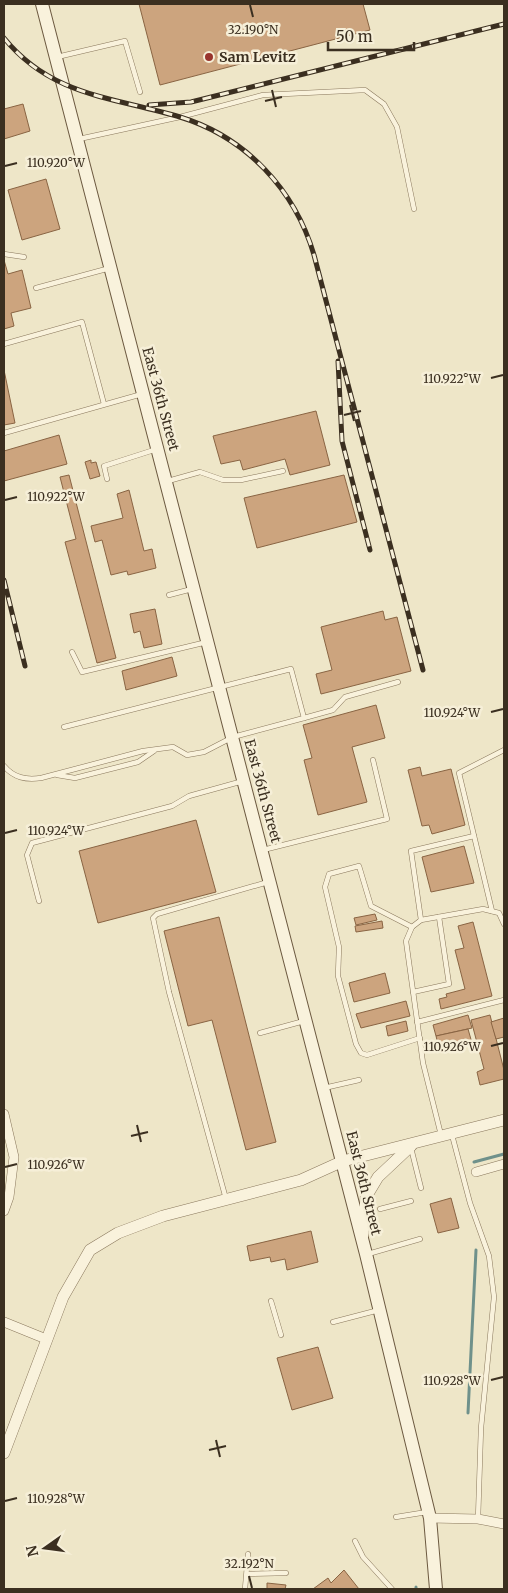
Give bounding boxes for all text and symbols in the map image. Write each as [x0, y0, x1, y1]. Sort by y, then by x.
scale bar [328, 20, 414, 52]
text: 32.190°N [228, 22, 279, 37]
text: 50 m [336, 27, 373, 46]
place label: Sam Levitz [219, 48, 296, 66]
marker: Sam Levitz [203, 51, 215, 63]
text: 110.920°W [27, 155, 86, 170]
street label: East 36th Street [138, 345, 184, 453]
text: 110.922°W [423, 371, 482, 386]
text: 110.922°W [27, 489, 86, 504]
text: 110.924°W [424, 705, 481, 720]
street label: East 36th Street [240, 737, 286, 845]
text: 110.924°W [28, 823, 85, 838]
text: 110.926°W [424, 1039, 481, 1054]
street label: East 36th Street [342, 1129, 386, 1237]
text: 110.926°W [28, 1157, 85, 1172]
text: 110.928°W [423, 1373, 482, 1388]
text: 110.928°W [27, 1491, 86, 1506]
north arrow [20, 1523, 70, 1573]
text: N [22, 1544, 42, 1559]
text: 32.192°N [224, 1556, 274, 1571]

